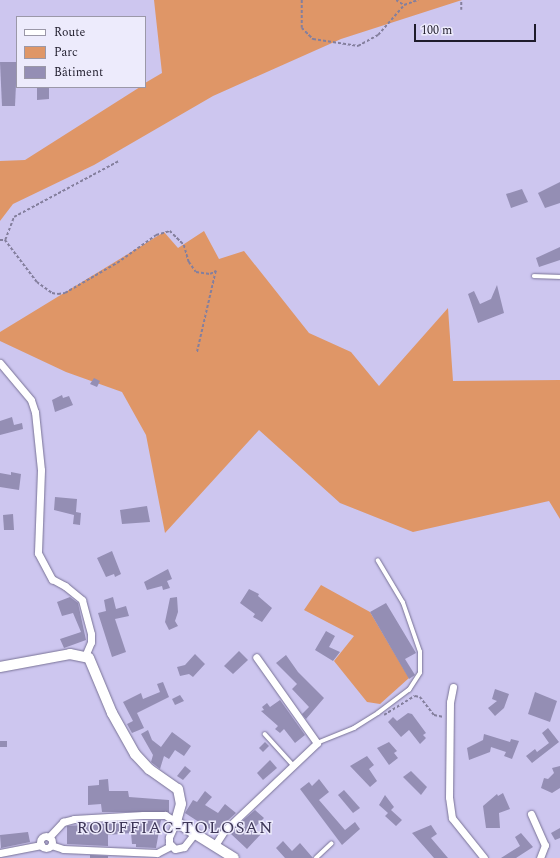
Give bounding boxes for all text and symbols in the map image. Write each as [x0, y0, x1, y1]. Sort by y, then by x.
legend [16, 16, 146, 88]
scale bar [416, 16, 538, 42]
text: 100 m [421, 21, 452, 40]
text: Route [54, 23, 85, 42]
text: Parc [54, 43, 78, 62]
text: Bâtiment [54, 63, 103, 82]
district label: ROUFFIAC-TOLOSAN [76, 819, 274, 839]

